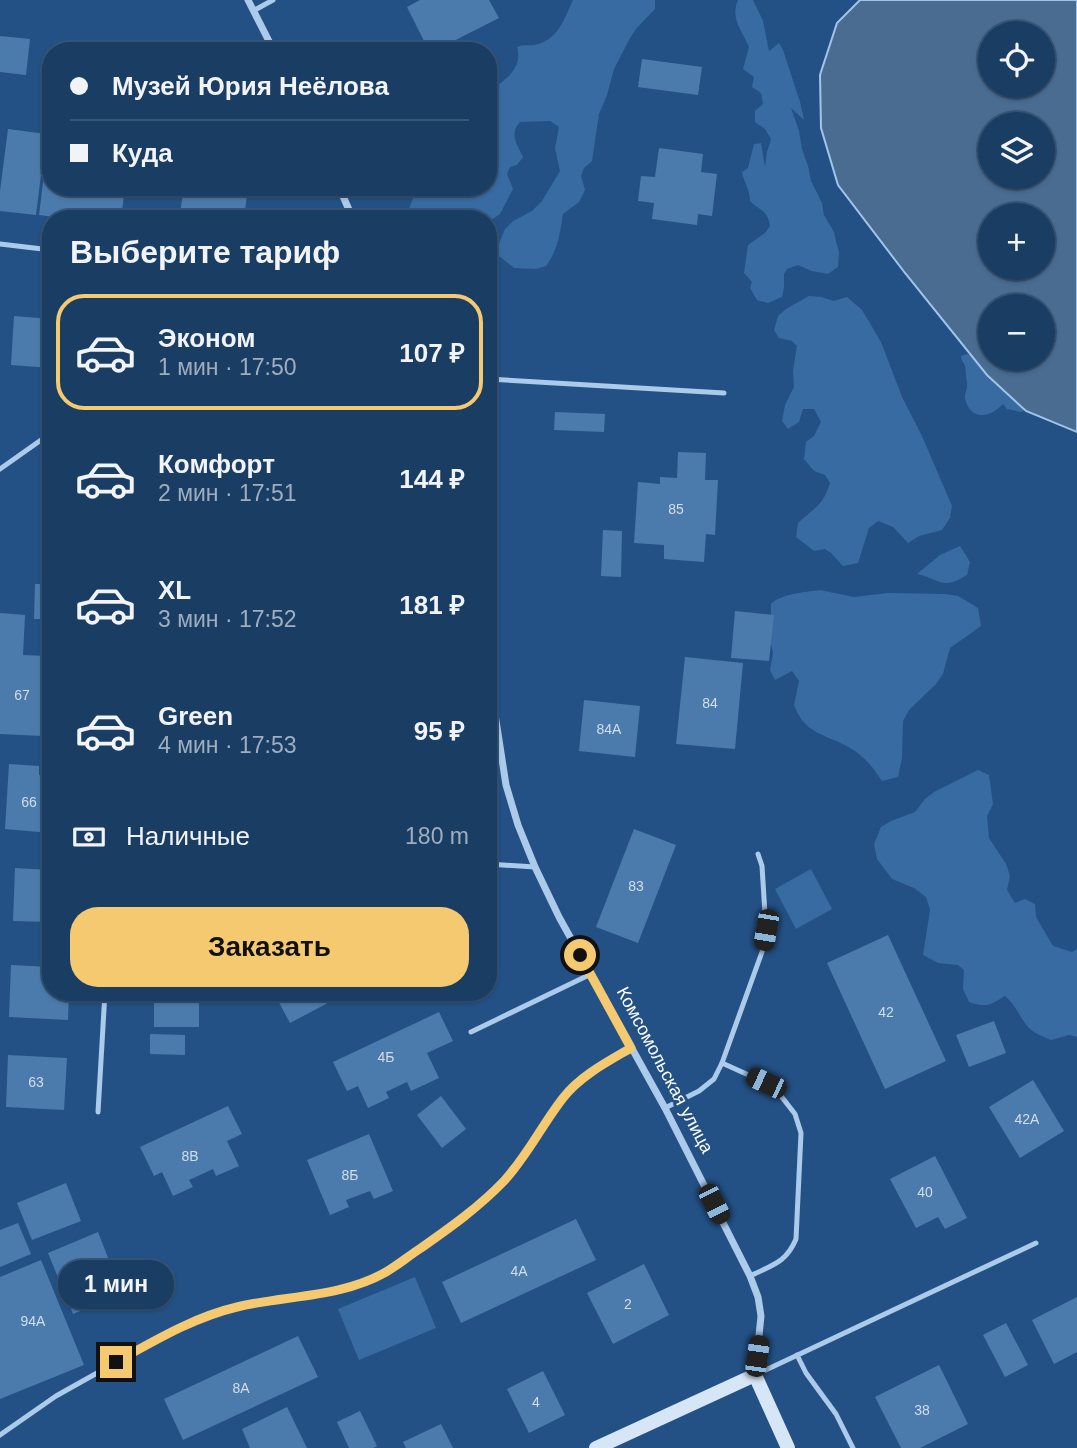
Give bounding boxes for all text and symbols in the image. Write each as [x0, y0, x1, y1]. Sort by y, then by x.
map controls [978, 21, 1055, 371]
button: locate [978, 21, 1055, 98]
text: Музей Юрия Неёлова [112, 71, 389, 101]
button: layers [978, 112, 1055, 189]
text: Куда [112, 138, 173, 168]
button: + [978, 203, 1055, 280]
text: Выберите тариф [70, 234, 340, 270]
button: − [978, 294, 1055, 371]
icon: car [74, 321, 137, 384]
text: Эконом [158, 323, 256, 353]
text: 107 ₽ [399, 338, 465, 368]
text: 1 мин · 17:50 [158, 354, 297, 380]
icon: car [74, 447, 137, 510]
text: Комфорт [158, 449, 275, 479]
text: 144 ₽ [399, 464, 465, 494]
text: 2 мин · 17:51 [158, 480, 297, 506]
house number: 85 [668, 501, 684, 517]
icon: car [74, 573, 137, 636]
text: XL [158, 575, 191, 605]
text: 181 ₽ [399, 590, 465, 620]
text: 3 мин · 17:52 [158, 606, 297, 632]
house number: 67 [14, 687, 30, 703]
house number: 84 [702, 695, 718, 711]
icon: car [74, 699, 137, 762]
text: Green [158, 701, 233, 731]
text: 95 ₽ [414, 716, 465, 746]
house number: 84А [597, 721, 622, 737]
text: 4 мин · 17:53 [158, 732, 297, 758]
house number: 66 [21, 794, 37, 810]
icon: cash [70, 818, 108, 856]
text: Наличные [126, 821, 250, 851]
text: 180 m [405, 823, 469, 849]
house number: 83 [628, 878, 644, 894]
button: Заказать [70, 907, 469, 987]
car [753, 907, 780, 953]
route start [564, 939, 596, 971]
street label: Комсомольская улица [613, 983, 718, 1157]
house number: 42 [878, 1004, 894, 1020]
house number: 4Б [378, 1049, 394, 1065]
car [743, 1065, 790, 1101]
house number: 63 [28, 1074, 44, 1090]
house number: 42А [1015, 1111, 1040, 1127]
house number: 8В [181, 1148, 199, 1164]
house number: 8Б [342, 1167, 358, 1183]
car [696, 1181, 733, 1227]
house number: 40 [917, 1184, 933, 1200]
callout: 1 мин [58, 1260, 174, 1310]
house number: 4А [510, 1263, 528, 1279]
text: 1 мин [84, 1271, 148, 1297]
house number: 2 [624, 1296, 632, 1312]
house number: 94А [21, 1313, 46, 1329]
car [744, 1334, 771, 1378]
route end [100, 1346, 132, 1378]
house number: 8А [232, 1380, 250, 1396]
house number: 4 [532, 1394, 540, 1410]
house number: 38 [914, 1402, 930, 1418]

